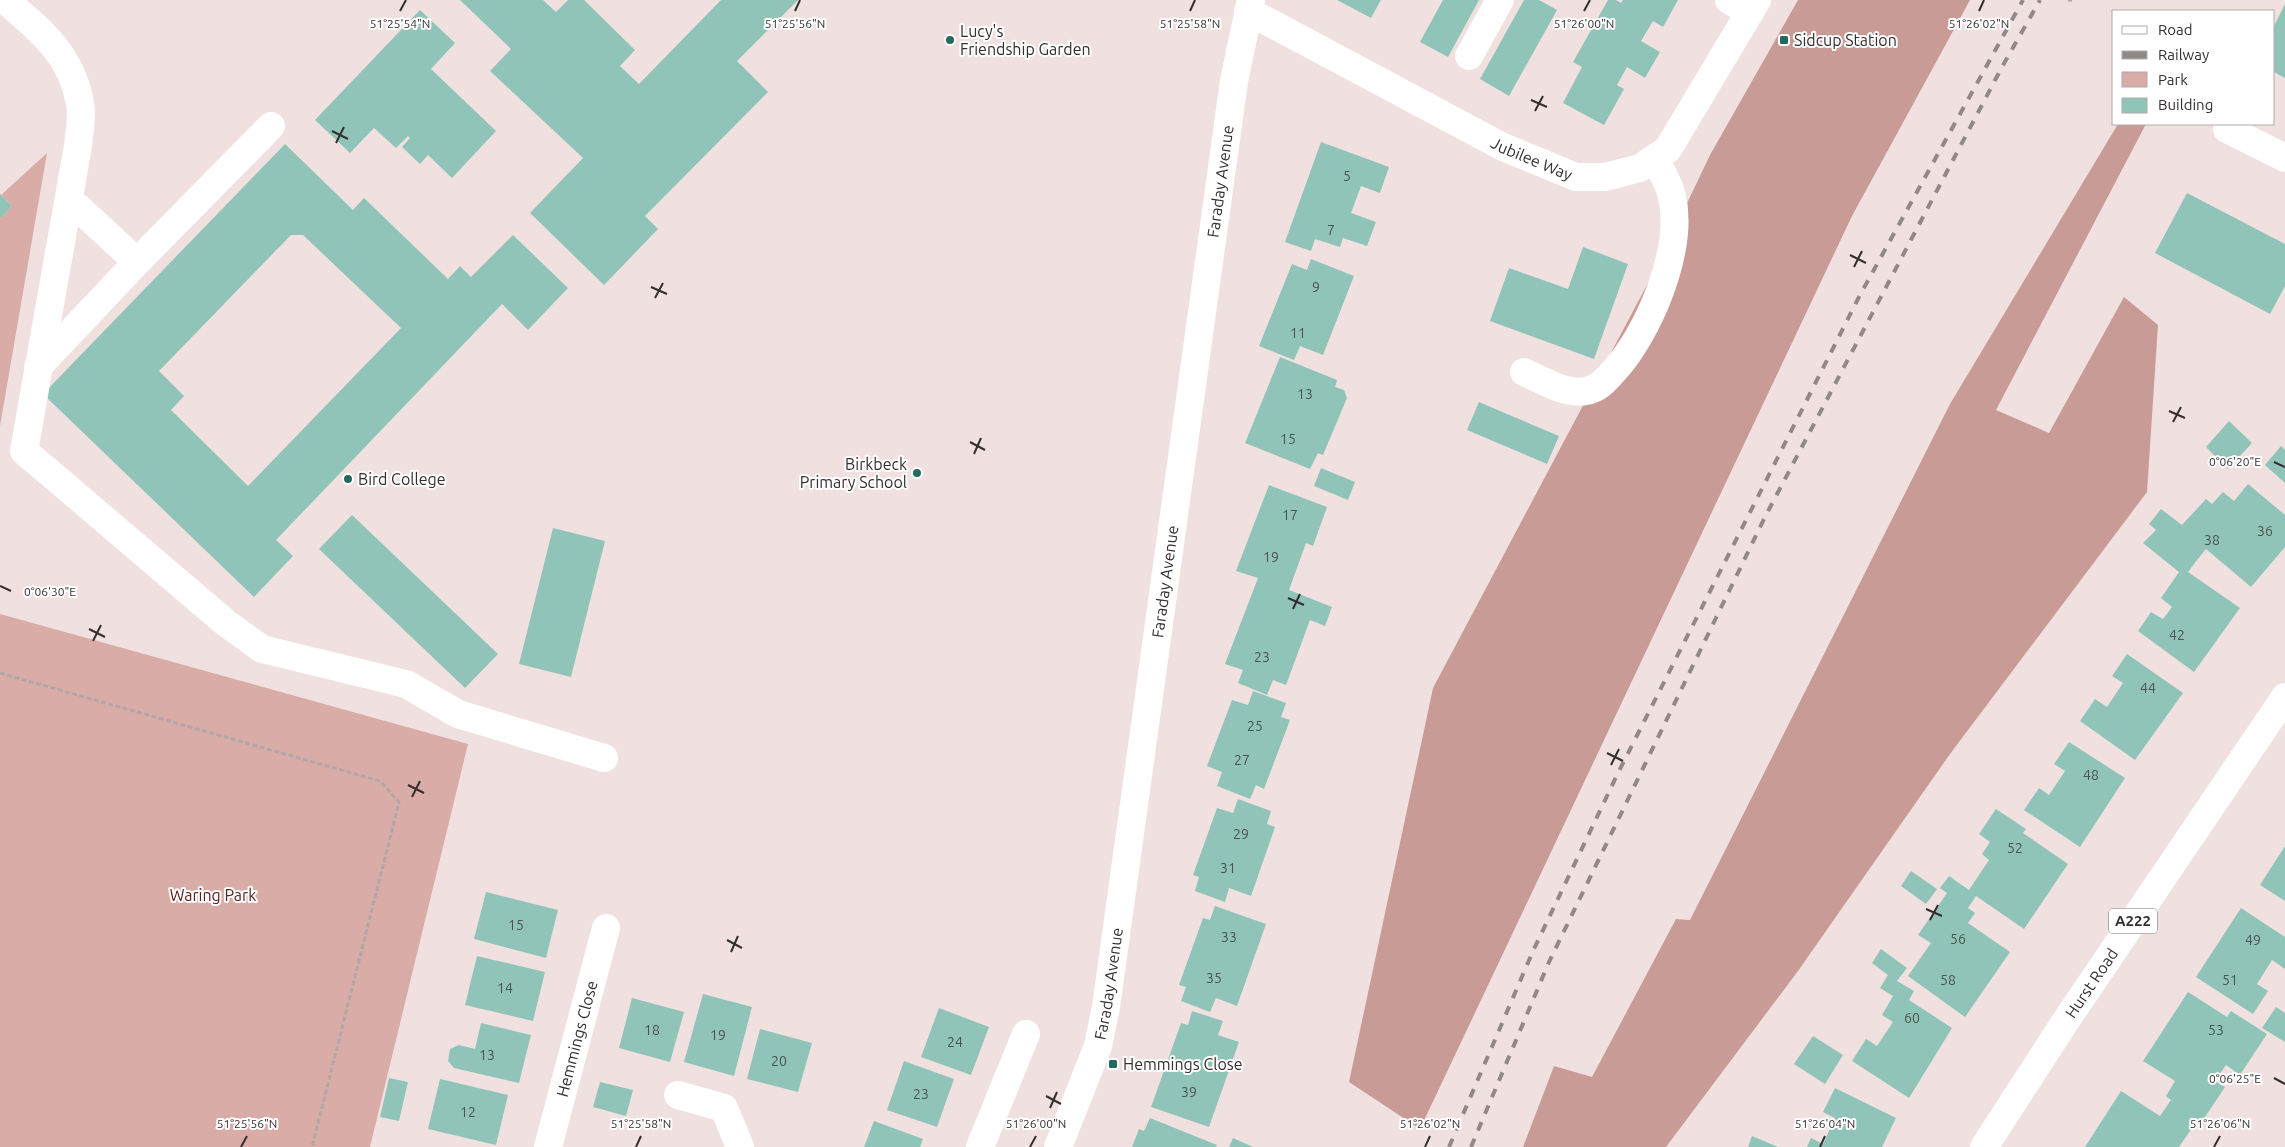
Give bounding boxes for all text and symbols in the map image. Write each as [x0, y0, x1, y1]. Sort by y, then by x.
legend [2112, 10, 2275, 125]
text: 51°25'54"N [370, 17, 430, 30]
text: 51°25'56"N [765, 17, 825, 30]
text: 51°25'58"N [1160, 17, 1220, 30]
text: 51°26'00"N [1554, 17, 1614, 30]
text: 51°26'02"N [1949, 17, 2009, 30]
text: Road [2158, 21, 2193, 38]
place label: Lucy's Friendship Garden [960, 22, 1091, 58]
place label: Sidcup Station [1794, 31, 1897, 49]
marker: Lucy's Friendship Garden [944, 34, 956, 46]
marker: Sidcup Station [1778, 34, 1790, 46]
text: Railway [2158, 46, 2209, 63]
text: Park [2158, 71, 2188, 88]
text: Building [2158, 96, 2213, 113]
street label: Faraday Avenue [1203, 124, 1237, 239]
street label: Jubilee Way [1488, 133, 1575, 184]
house number: 5 [1343, 168, 1351, 184]
house number: 7 [1327, 222, 1335, 238]
house number: 9 [1312, 279, 1320, 295]
house number: 11 [1290, 325, 1306, 341]
house number: 13 [1297, 386, 1313, 402]
house number: 15 [1280, 431, 1296, 447]
place label: Birkbeck Primary School [800, 455, 907, 491]
text: 0°06'20"E [2209, 455, 2261, 468]
marker: Birkbeck Primary School [911, 467, 923, 479]
place label: Bird College [358, 470, 446, 488]
marker: Bird College [342, 473, 354, 485]
house number: 17 [1282, 507, 1298, 523]
house number: 36 [2257, 523, 2273, 539]
street label: Faraday Avenue [1148, 524, 1181, 639]
house number: 38 [2204, 532, 2220, 548]
house number: 19 [1263, 549, 1279, 565]
text: 0°06'30"E [24, 585, 76, 598]
house number: 42 [2169, 627, 2185, 643]
house number: 23 [1254, 649, 1270, 665]
house number: 44 [2140, 680, 2156, 696]
house number: 25 [1247, 718, 1263, 734]
house number: 27 [1234, 752, 1250, 768]
house number: 48 [2083, 767, 2099, 783]
house number: 29 [1233, 826, 1249, 842]
house number: 52 [2007, 840, 2023, 856]
house number: 31 [1220, 860, 1236, 876]
park label: Waring Park [170, 886, 256, 904]
road number: A222 [2109, 908, 2157, 934]
house number: 15 [508, 917, 524, 933]
street label: Faraday Avenue [1091, 926, 1126, 1041]
house number: 33 [1221, 929, 1237, 945]
house number: 56 [1950, 931, 1966, 947]
house number: 49 [2245, 932, 2261, 948]
street label: Hurst Road [2061, 945, 2121, 1021]
house number: 35 [1206, 970, 1222, 986]
house number: 58 [1940, 972, 1956, 988]
house number: 51 [2222, 972, 2238, 988]
street label: Hemmings Close [553, 979, 601, 1099]
house number: 14 [497, 980, 513, 996]
house number: 60 [1904, 1010, 1920, 1026]
house number: 18 [644, 1022, 660, 1038]
house number: 53 [2208, 1022, 2224, 1038]
house number: 19 [710, 1027, 726, 1043]
house number: 24 [947, 1034, 963, 1050]
house number: 13 [479, 1047, 495, 1063]
house number: 20 [771, 1053, 787, 1069]
place label: Hemmings Close [1123, 1055, 1243, 1073]
marker: Hemmings Close [1107, 1058, 1119, 1070]
text: 0°06'25"E [2209, 1072, 2261, 1085]
house number: 39 [1181, 1084, 1197, 1100]
house number: 23 [913, 1086, 929, 1102]
house number: 12 [460, 1104, 476, 1120]
text: 51°25'56"N [217, 1117, 277, 1130]
text: 51°25'58"N [611, 1117, 671, 1130]
text: 51°26'00"N [1006, 1117, 1066, 1130]
text: 51°26'02"N [1400, 1117, 1460, 1130]
text: 51°26'04"N [1795, 1117, 1855, 1130]
text: 51°26'06"N [2190, 1117, 2250, 1130]

